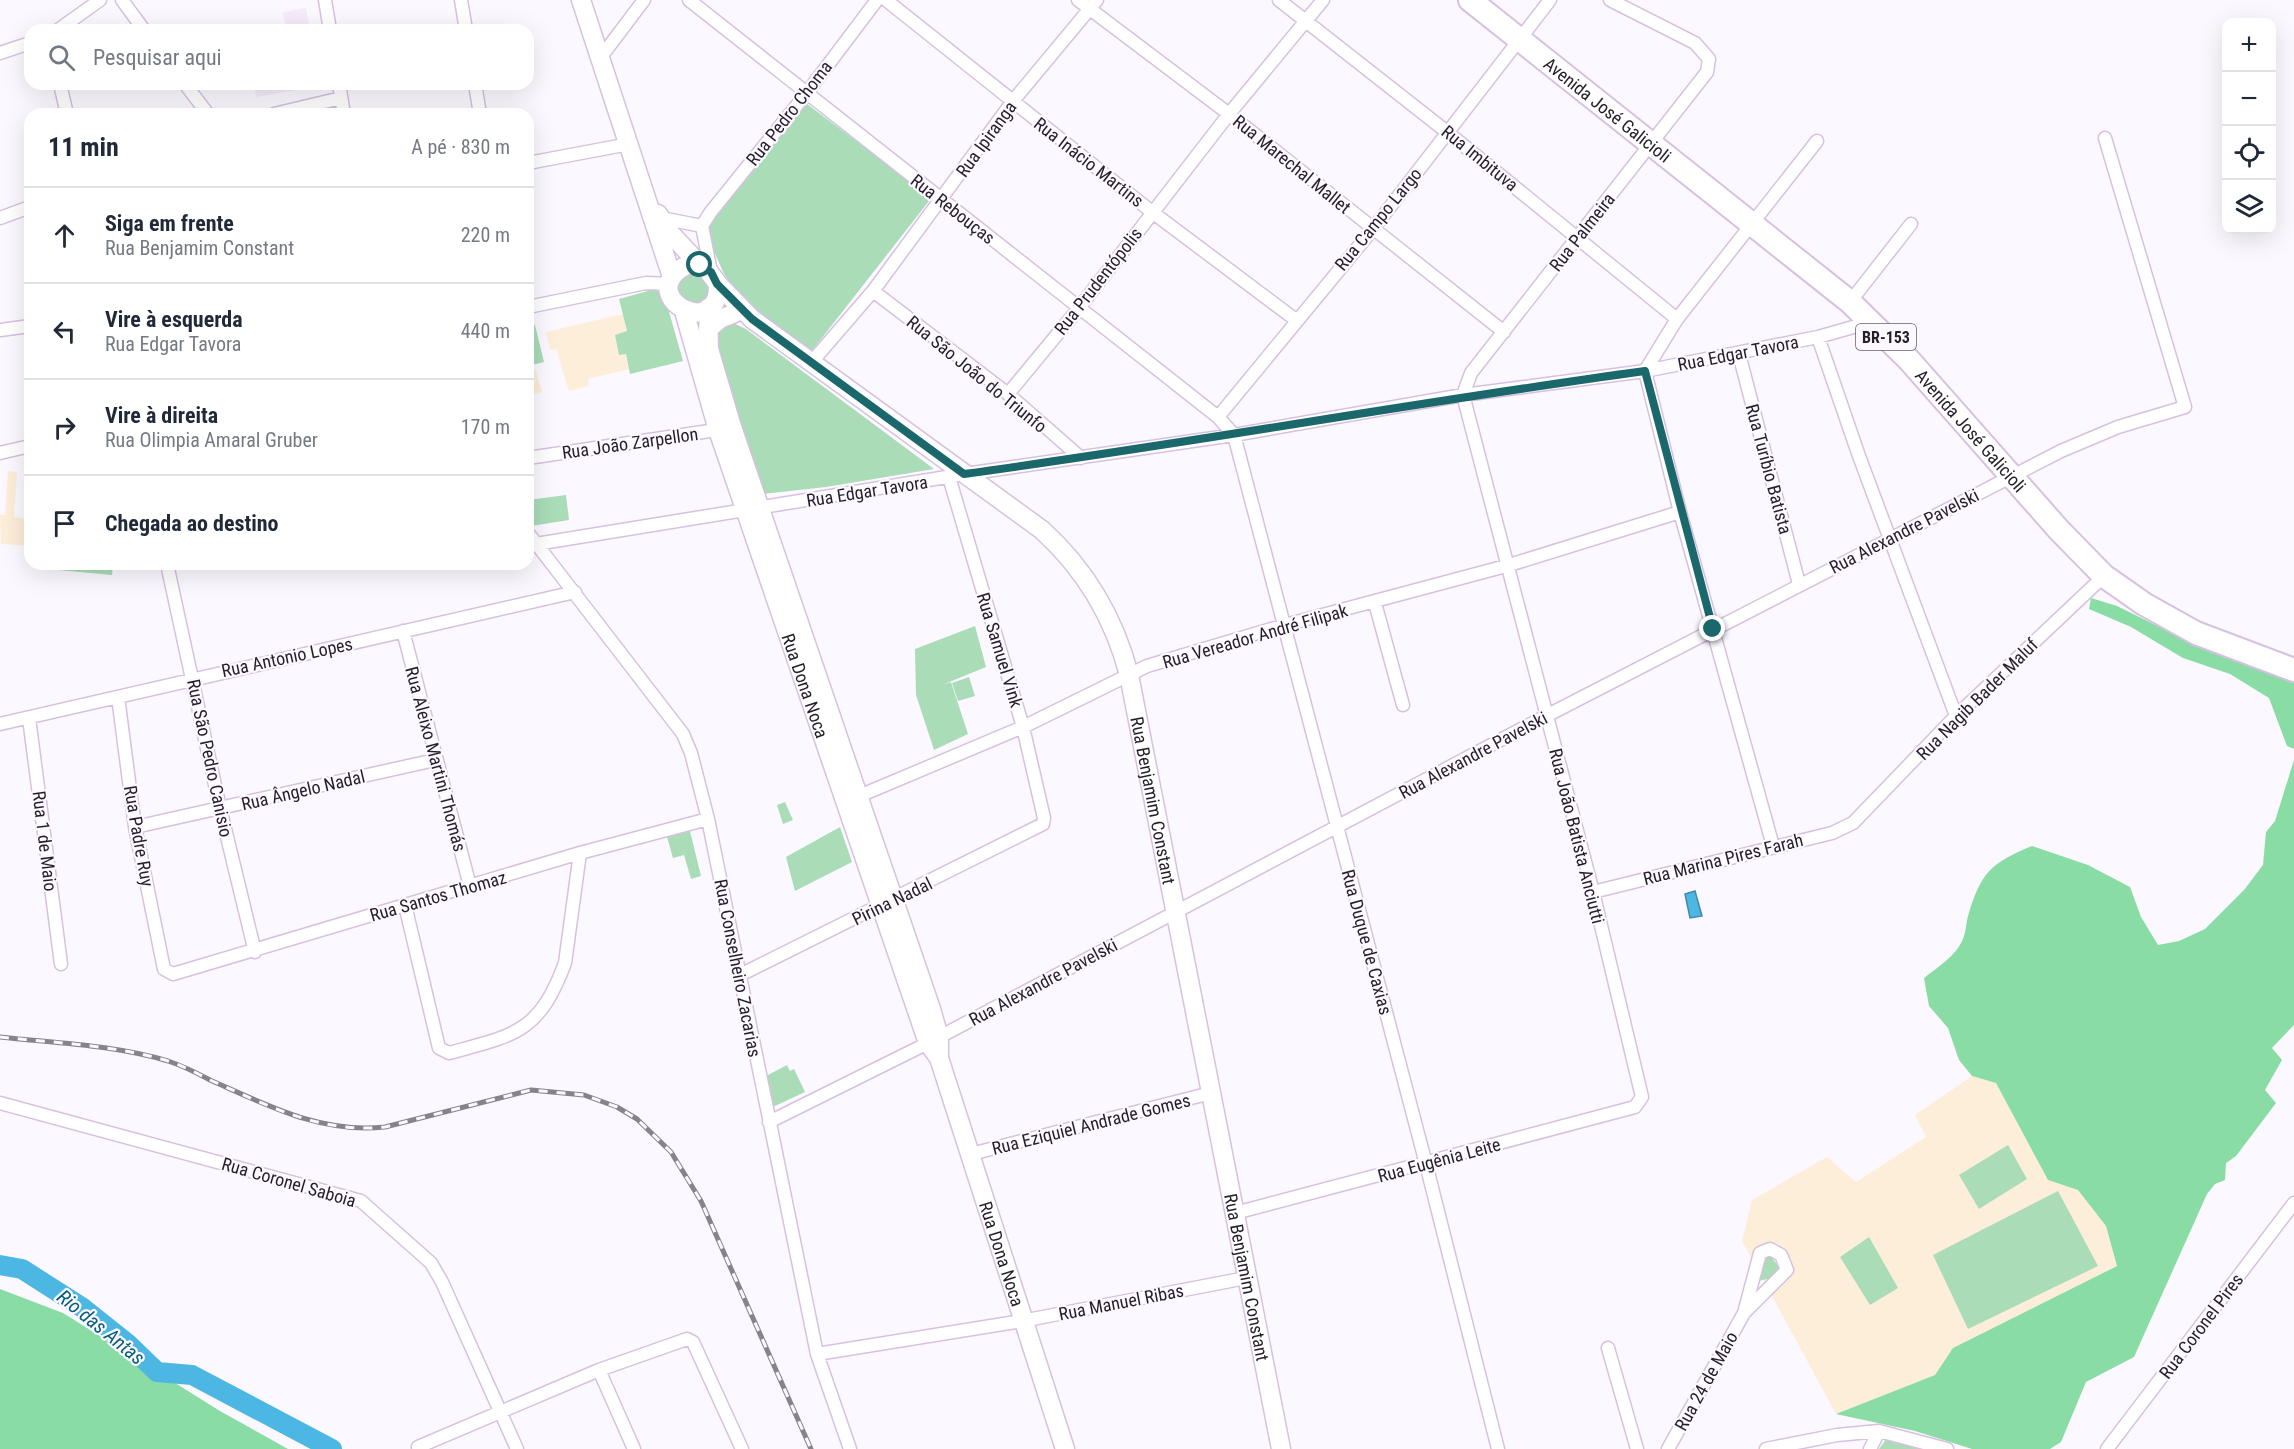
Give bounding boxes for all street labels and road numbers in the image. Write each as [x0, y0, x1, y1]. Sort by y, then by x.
street label: Avenida José Galicioli [1540, 53, 1676, 166]
street label: Rua Pedro Choma [742, 57, 836, 169]
street label: Rua Ipiranga [951, 97, 1021, 181]
street label: Rua Marechal Mallet [1229, 110, 1355, 218]
street label: Rua Inácio Martins [1030, 113, 1148, 211]
street label: Rua Imbituva [1438, 121, 1522, 195]
street label: Rua Campo Largo [1330, 163, 1426, 275]
street label: Rua Rebouças [907, 170, 999, 248]
street label: Rua Palmeira [1545, 189, 1619, 275]
street label: Rua Prudentópolis [1050, 223, 1146, 339]
street label: Rua São João do Triunfo [903, 311, 1051, 437]
road number: BR-153 [1856, 324, 1916, 350]
street label: Rua Edgar Tavora [1676, 331, 1800, 375]
street label: Avenida José Galicioli [1911, 365, 2031, 496]
street label: Rua Turíbio Batista [1742, 402, 1796, 536]
street label: Rua João Zarpellon [561, 423, 699, 463]
street label: Rua Edgar Tavora [805, 471, 929, 511]
street label: Rua Alexandre Pavelski [1826, 484, 1982, 578]
street label: Rua Samuel Vink [973, 590, 1027, 710]
street label: Rua Vereador André Filipak [1160, 599, 1350, 673]
street label: Rua Dona Noca [778, 631, 833, 741]
street label: Rua Antonio Lopes [220, 633, 354, 681]
street label: Rua Nagib Bader Maluf [1912, 634, 2042, 764]
street label: Rua Aleixo Martini Thomás [401, 664, 471, 854]
street label: Rua São Pedro Canisio [183, 677, 237, 839]
street label: Rua Alexandre Pavelski [1395, 707, 1551, 803]
street label: Rua Benjamim Constant [1127, 715, 1180, 886]
street label: Rua João Batista Anciutti [1545, 746, 1609, 926]
street label: Rua Ângelo Nadal [239, 766, 367, 814]
street label: Rua Padre Ruy [120, 784, 158, 889]
street label: Rua 1 de Maio [28, 790, 62, 892]
street label: Rua Marina Pires Farah [1641, 829, 1805, 889]
street label: Rua Santos Thomaz [367, 866, 509, 926]
street label: Rua Duque de Caxias [1338, 867, 1396, 1017]
street label: Pirina Nadal [848, 873, 936, 929]
street label: Rua Conselheiro Zacarias [710, 877, 766, 1059]
street label: Rua Alexandre Pavelski [965, 934, 1121, 1030]
street label: Rua Eziquiel Andrade Gomes [990, 1089, 1192, 1159]
street label: Rua Eugênia Leite [1375, 1134, 1503, 1186]
street label: Rua Coronel Saboia [219, 1153, 359, 1211]
street label: Rua Benjamim Constant [1221, 1192, 1274, 1363]
street label: Rua Dona Noca [975, 1199, 1029, 1309]
street label: Rua Coronel Pires [2155, 1269, 2247, 1383]
street label: Rua Manuel Ribas [1057, 1280, 1185, 1324]
street label: Rua 24 de Maio [1670, 1328, 1742, 1434]

